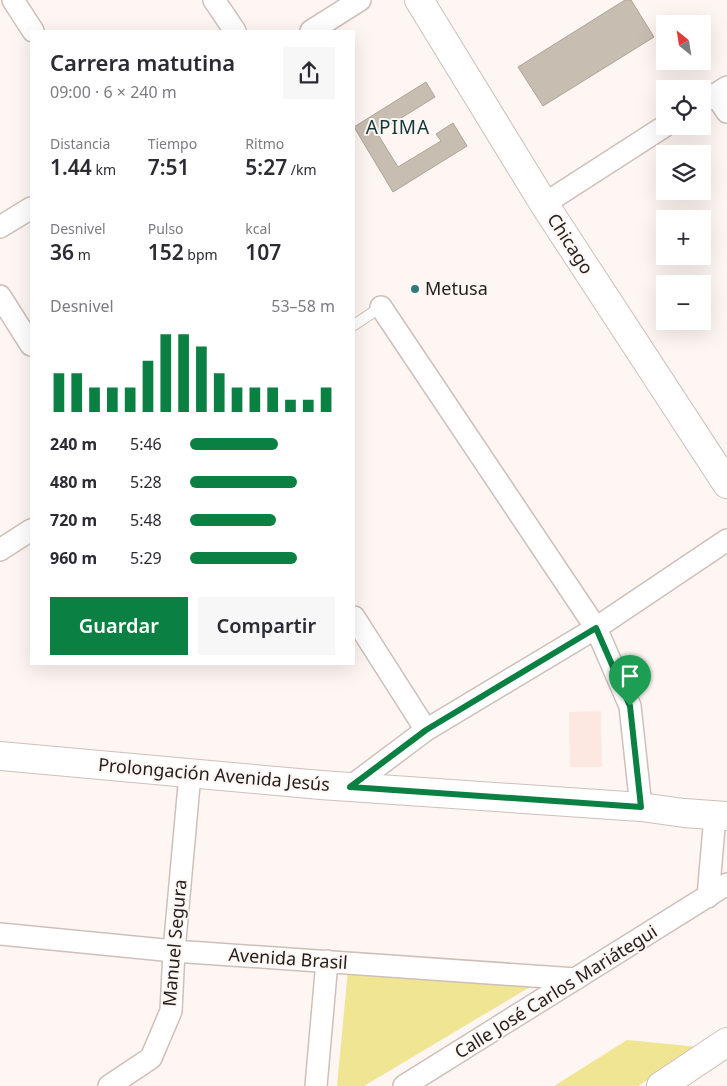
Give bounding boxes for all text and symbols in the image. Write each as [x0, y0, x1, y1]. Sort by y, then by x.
north arrow [656, 15, 711, 70]
map controls [656, 15, 711, 330]
text: Carrera matutina [50, 47, 235, 77]
button: share [283, 47, 335, 99]
button: locate [656, 80, 711, 135]
text: 09:00 · 6 × 240 m [50, 81, 177, 103]
district label: APIMA [366, 114, 430, 140]
text: Distancia [50, 134, 110, 153]
text: Tiempo [148, 134, 197, 153]
text: Ritmo [245, 134, 284, 153]
button: layers [656, 145, 711, 200]
text: 1.44 [50, 153, 92, 181]
text: 7:51 [148, 153, 190, 181]
text: 5:27 [245, 153, 287, 181]
text: km [92, 160, 116, 179]
text: /km [287, 160, 317, 179]
street label: Chicago [542, 208, 599, 278]
button: + [656, 210, 711, 265]
text: Desnivel [50, 219, 106, 238]
text: Pulso [148, 219, 184, 238]
text: kcal [245, 219, 271, 238]
text: 36 [50, 238, 74, 266]
text: 152 [148, 238, 184, 266]
text: 107 [245, 238, 281, 266]
text: m [74, 245, 91, 264]
text: bpm [184, 245, 218, 264]
button: − [656, 275, 711, 330]
place label: Metusa [425, 276, 488, 300]
marker: Metusa [409, 283, 421, 295]
text: Desnivel [50, 295, 114, 317]
text: 53–58 m [271, 295, 335, 317]
text: 240 m [50, 433, 97, 455]
text: 5:46 [130, 433, 162, 455]
text: 480 m [50, 471, 97, 493]
text: 5:28 [130, 471, 162, 493]
text: 720 m [50, 509, 97, 531]
text: 5:48 [130, 509, 162, 531]
text: 960 m [50, 547, 97, 569]
text: 5:29 [130, 547, 162, 569]
button: Guardar [50, 597, 188, 655]
button: Compartir [198, 597, 335, 655]
pin [609, 655, 651, 706]
icon: arrive [616, 662, 644, 690]
street label: Prolongación Avenida Jesús [97, 752, 331, 796]
street label: Manuel Segura [156, 878, 192, 1007]
street label: Calle José Carlos Mariátegui [450, 919, 661, 1064]
street label: Avenida Brasil [228, 942, 348, 974]

